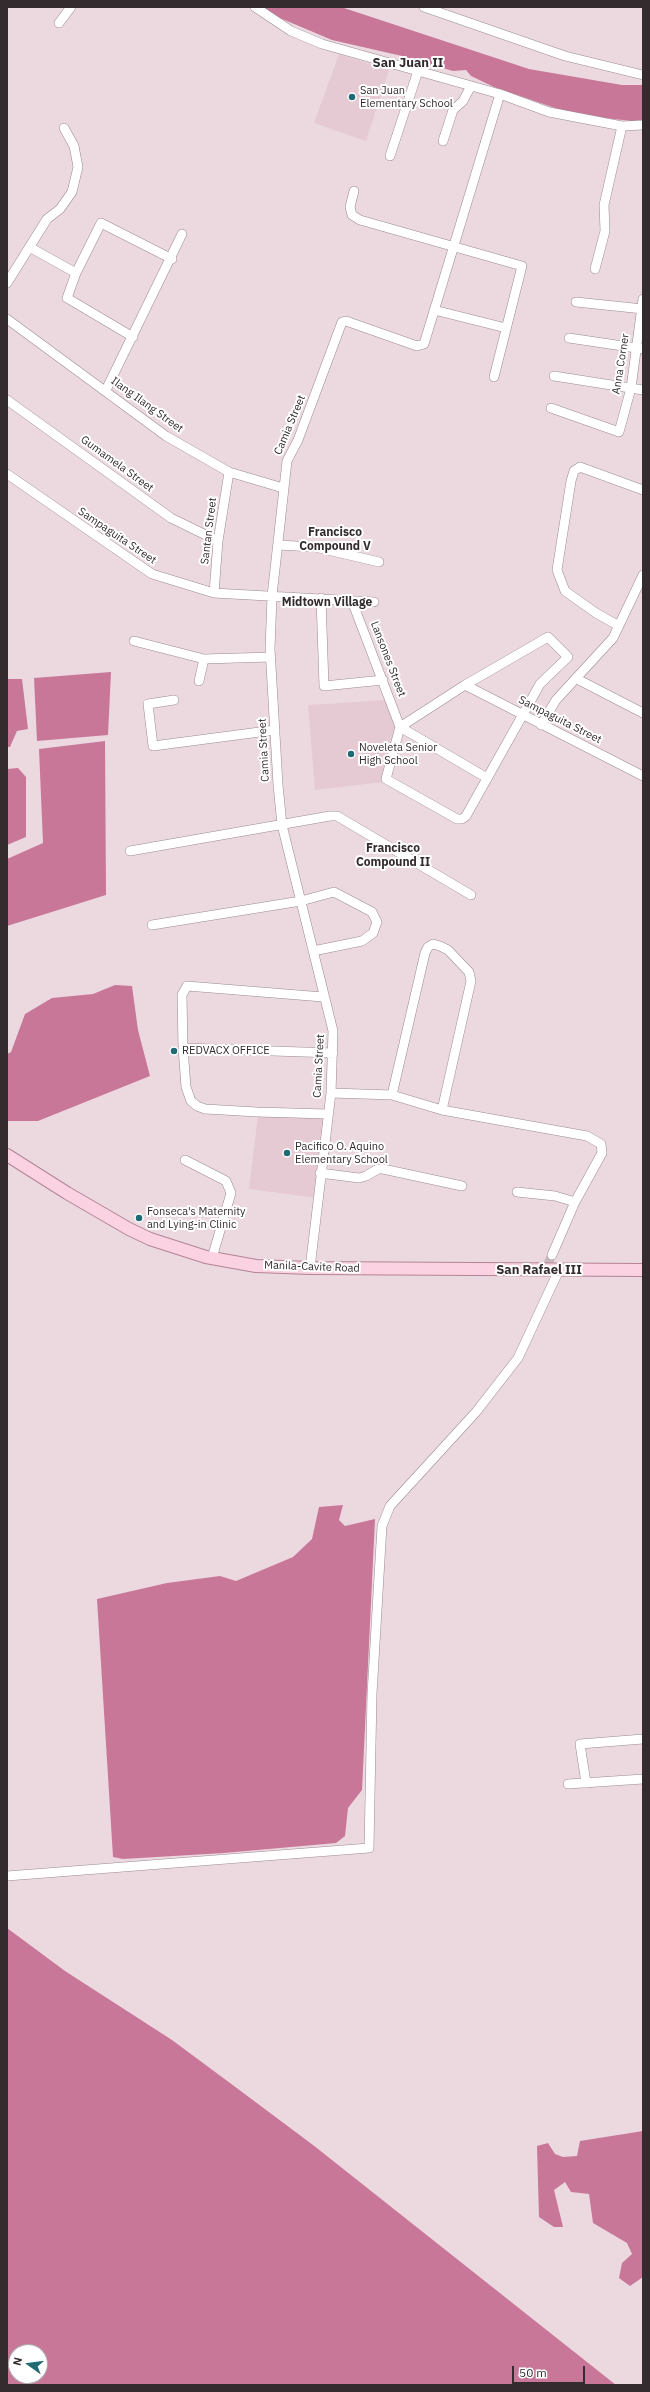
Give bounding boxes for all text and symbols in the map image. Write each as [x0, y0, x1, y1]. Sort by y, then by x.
district label: San Juan II [373, 55, 443, 71]
place label: San Juan Elementary School [360, 84, 453, 110]
marker: San Juan Elementary School [347, 92, 357, 102]
street label: Anna Corner [610, 333, 632, 395]
street label: Ilang Ilang Street [108, 374, 186, 436]
street label: Camia Street [271, 393, 309, 457]
street label: Gumamela Street [78, 433, 156, 495]
street label: Santan Street [198, 497, 220, 565]
street label: Sampaguita Street [75, 505, 159, 567]
district label: Francisco Compound V [299, 526, 371, 554]
district label: Midtown Village [282, 596, 372, 610]
street label: Lansones Street [368, 620, 408, 698]
street label: Sampaguita Street [516, 693, 604, 747]
street label: Camia Street [256, 718, 272, 782]
place label: Noveleta Senior High School [359, 741, 437, 767]
marker: Noveleta Senior High School [346, 749, 356, 759]
district label: Francisco Compound II [356, 842, 430, 870]
street label: Camia Street [311, 1034, 327, 1098]
place label: REDVACX OFFICE [182, 1044, 270, 1058]
marker: REDVACX OFFICE [169, 1046, 179, 1056]
place label: Pacifico O. Aquino Elementary School [295, 1140, 388, 1166]
marker: Pacifico O. Aquino Elementary School [282, 1148, 292, 1158]
place label: Fonseca's Maternity and Lying-in Clinic [147, 1205, 246, 1231]
marker: Fonseca's Maternity and Lying-in Clinic [134, 1213, 144, 1223]
street label: Manila-Cavite Road [264, 1259, 360, 1275]
district label: San Rafael III [496, 1262, 582, 1278]
north arrow [8, 2344, 48, 2384]
text: N [10, 2356, 25, 2367]
scale bar [514, 2358, 587, 2384]
text: 50 m [519, 2365, 547, 2380]

